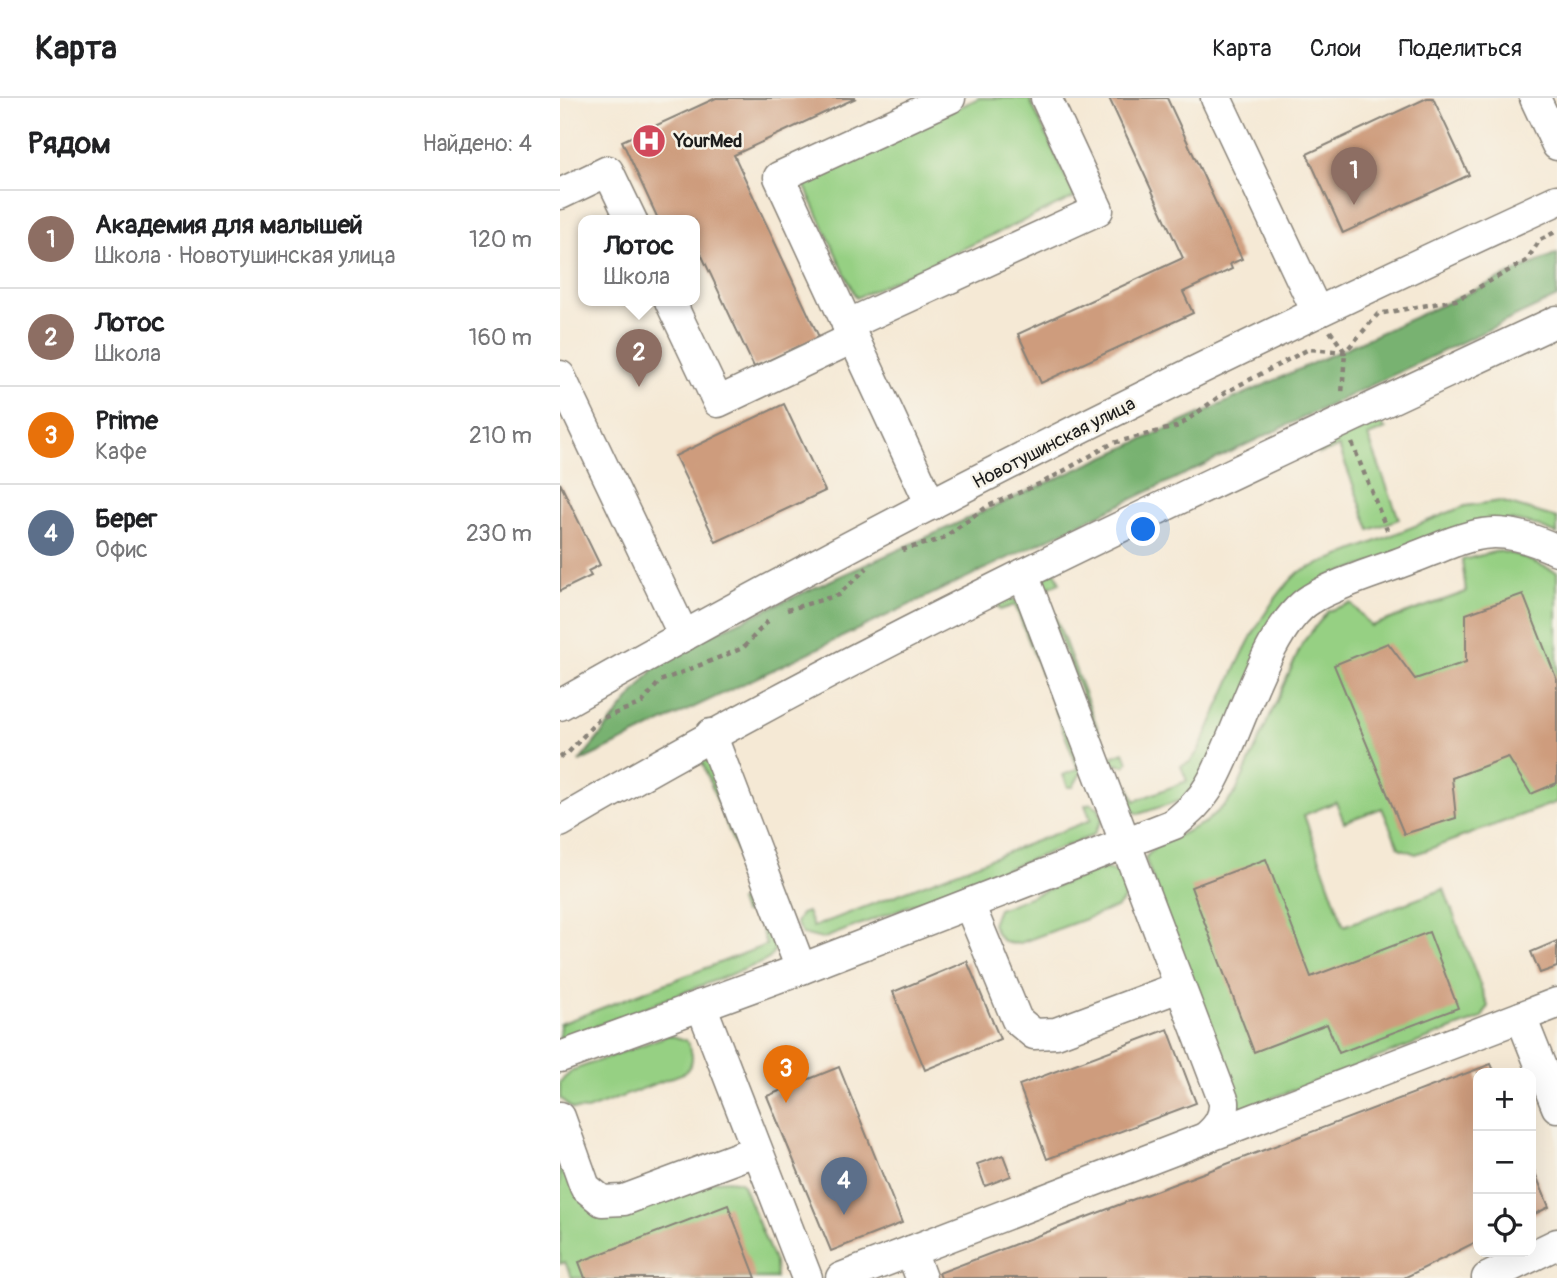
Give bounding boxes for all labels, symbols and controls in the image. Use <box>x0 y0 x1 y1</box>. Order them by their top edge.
text: Карта <box>35 28 117 69</box>
text: Карта <box>1212 34 1272 63</box>
text: Слои <box>1310 34 1361 63</box>
text: Поделиться <box>1399 34 1522 63</box>
hospital icon: YourMed <box>630 122 668 160</box>
text: Рядом <box>28 125 111 162</box>
text: Найдено: 4 <box>422 129 532 158</box>
place label: YourMed <box>673 129 742 153</box>
pin: 1 <box>1331 147 1377 205</box>
text: Академия для малышей <box>95 209 363 241</box>
popup <box>578 215 700 306</box>
text: 1 <box>47 225 56 254</box>
text: 120 m <box>469 225 532 254</box>
text: Лотос <box>604 230 674 262</box>
text: Школа · Новотушинская улица <box>95 241 395 270</box>
text: Школа <box>604 262 670 291</box>
text: Лотос <box>95 307 165 339</box>
text: 2 <box>45 323 57 352</box>
text: 160 m <box>468 323 532 352</box>
pin: 2 <box>616 329 662 387</box>
text: Школа <box>95 339 161 368</box>
street label: Новотушинская улица <box>969 392 1140 494</box>
text: Prime <box>95 405 158 437</box>
text: 3 <box>45 421 57 450</box>
text: 210 m <box>469 421 532 450</box>
text: Кафе <box>95 437 147 466</box>
text: Берег <box>95 503 157 535</box>
your location <box>1126 512 1160 546</box>
text: 4 <box>44 519 58 548</box>
text: 230 m <box>466 519 532 548</box>
text: Офис <box>95 535 148 564</box>
pin: 3 <box>763 1045 809 1103</box>
map controls <box>1473 1068 1536 1257</box>
button: + <box>1473 1068 1536 1131</box>
button: − <box>1473 1131 1536 1194</box>
pin: 4 <box>821 1157 867 1215</box>
button: locate <box>1473 1194 1536 1257</box>

